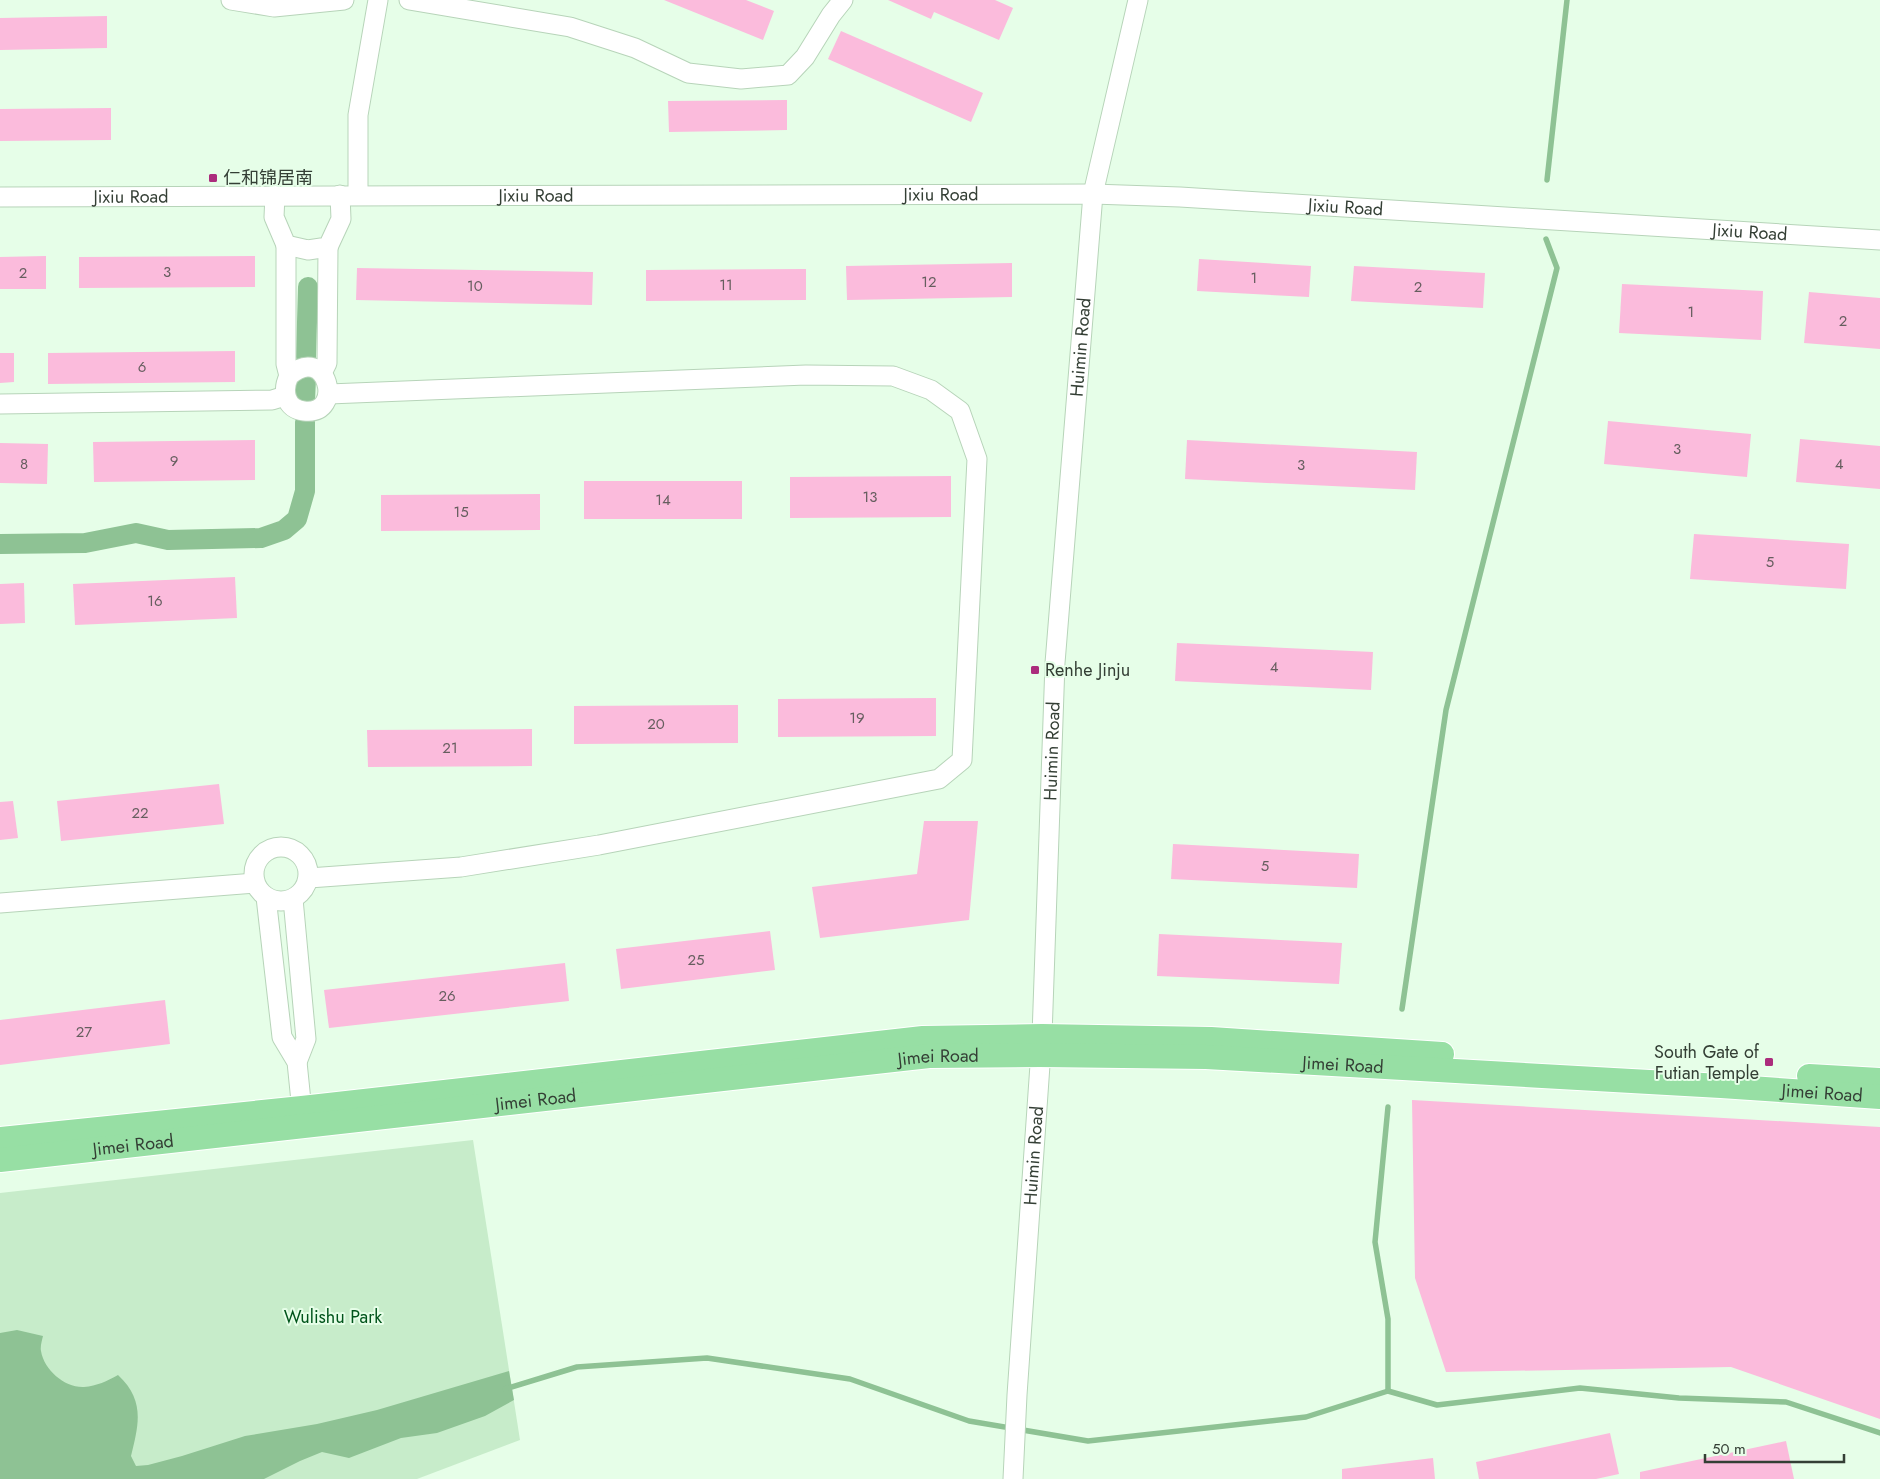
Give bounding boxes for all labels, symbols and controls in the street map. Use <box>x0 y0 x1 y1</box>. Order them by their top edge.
place label: 仁和锦居南 <box>223 165 313 191</box>
marker: 仁和锦居南 <box>207 172 219 184</box>
street label: Jixiu Road <box>901 181 979 208</box>
street label: Jixiu Road <box>496 182 574 209</box>
street label: Jixiu Road <box>91 184 169 210</box>
street label: Jixiu Road <box>1305 192 1384 222</box>
street label: Jixiu Road <box>1710 217 1788 247</box>
house number: 3 <box>163 261 171 283</box>
house number: 2 <box>19 262 27 284</box>
house number: 1 <box>1251 267 1257 289</box>
house number: 12 <box>921 271 937 293</box>
house number: 11 <box>719 274 733 296</box>
house number: 10 <box>467 275 483 297</box>
house number: 2 <box>1414 276 1422 298</box>
street label: Huimin Road <box>1064 297 1098 398</box>
house number: 1 <box>1688 301 1694 323</box>
house number: 2 <box>1839 310 1847 332</box>
house number: 6 <box>138 356 146 378</box>
house number: 3 <box>1673 438 1681 460</box>
house number: 9 <box>170 450 178 472</box>
house number: 8 <box>20 453 28 475</box>
house number: 4 <box>1835 453 1844 475</box>
house number: 3 <box>1297 454 1305 476</box>
house number: 13 <box>863 486 877 508</box>
house number: 14 <box>655 489 671 511</box>
house number: 15 <box>453 501 469 523</box>
house number: 5 <box>1766 551 1774 573</box>
house number: 16 <box>147 590 163 612</box>
house number: 4 <box>1270 656 1279 678</box>
place label: Renhe Jinju <box>1045 657 1130 683</box>
marker: Renhe Jinju <box>1029 664 1041 676</box>
street label: Huimin Road <box>1037 701 1067 801</box>
house number: 19 <box>849 707 865 729</box>
house number: 20 <box>647 713 665 735</box>
house number: 21 <box>442 737 458 759</box>
house number: 22 <box>131 802 149 824</box>
house number: 5 <box>1261 855 1269 877</box>
house number: 25 <box>688 949 705 971</box>
house number: 26 <box>438 985 456 1007</box>
house number: 27 <box>76 1021 92 1043</box>
place label: South Gate of Futian Temple <box>1654 1039 1760 1086</box>
street label: Jimei Road <box>894 1043 979 1073</box>
street label: Jimei Road <box>1300 1049 1384 1080</box>
marker: South Gate of Futian Temple <box>1763 1056 1775 1068</box>
street label: Jimei Road <box>1779 1077 1864 1109</box>
street label: Jimei Road <box>492 1083 577 1118</box>
street label: Huimin Road <box>1017 1105 1050 1206</box>
street label: Jimei Road <box>89 1128 175 1163</box>
park label: Wulishu Park <box>284 1304 382 1330</box>
scale bar <box>1705 1432 1844 1464</box>
text: 50 m <box>1712 1438 1746 1460</box>

